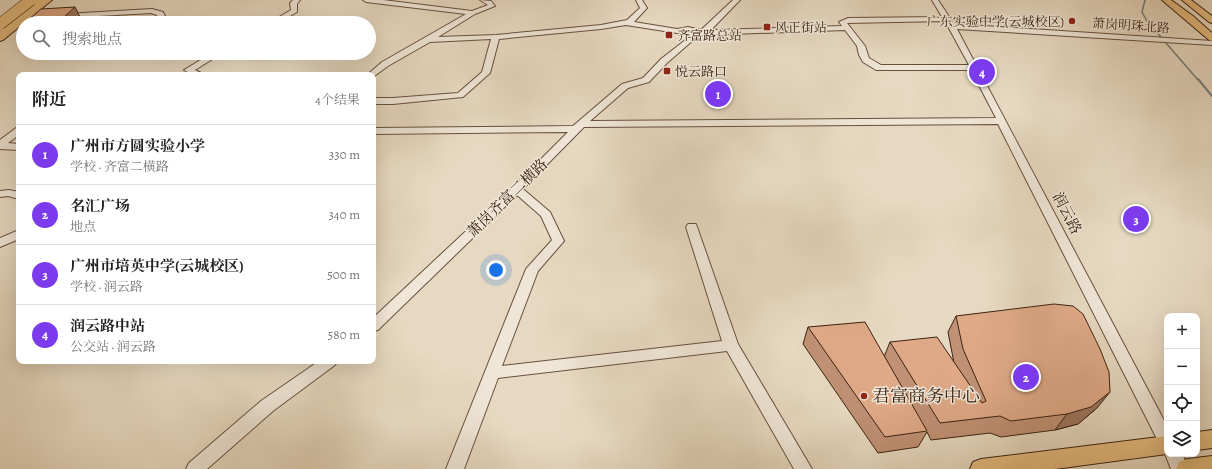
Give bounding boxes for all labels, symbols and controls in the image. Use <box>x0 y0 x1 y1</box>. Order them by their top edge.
place label: 广东实验中学(云城校区) <box>927 13 1064 30</box>
street label: 萧岗明珠北路 <box>1091 14 1170 37</box>
search box <box>16 16 376 60</box>
marker: 广东实验中学(云城校区) <box>1067 16 1077 26</box>
place label: 风正街站 <box>775 19 827 36</box>
marker: 风正街站 <box>762 22 772 32</box>
icon: search <box>30 27 52 49</box>
place label: 齐富路总站 <box>677 27 742 44</box>
text: 搜索地点 <box>62 29 122 49</box>
marker: 齐富路总站 <box>664 30 674 40</box>
pin: 4 <box>969 57 995 87</box>
place label: 悦云路口 <box>675 63 727 80</box>
marker: 悦云路口 <box>662 66 672 76</box>
pin: 1 <box>705 79 731 109</box>
text: 附近 <box>32 88 66 111</box>
text: 4个结果 <box>315 91 360 108</box>
text: 广州市方圆实验小学 <box>70 136 205 156</box>
text: 1 <box>43 146 47 163</box>
text: 330 m <box>329 146 360 163</box>
street label: 萧岗齐富二横路 <box>462 154 552 242</box>
text: 学校 · 齐富二横路 <box>70 158 169 175</box>
street label: 润云路 <box>1048 188 1086 238</box>
text: 名汇广场 <box>70 196 130 216</box>
pin: 3 <box>1123 204 1149 234</box>
text: 2 <box>42 206 48 223</box>
text: 340 m <box>328 206 360 223</box>
text: 地点 <box>70 218 96 235</box>
text: 广州市培英中学(云城校区) <box>70 256 244 276</box>
your location <box>486 260 506 280</box>
text: 3 <box>42 266 48 283</box>
text: 500 m <box>327 266 360 283</box>
text: 学校 · 润云路 <box>70 278 143 295</box>
map controls <box>1164 313 1200 457</box>
button: + <box>1164 313 1200 349</box>
text: 润云路中站 <box>70 316 145 336</box>
text: 4 <box>42 326 48 343</box>
text: 580 m <box>328 326 360 343</box>
text: 公交站 · 润云路 <box>70 338 156 355</box>
button: − <box>1164 349 1200 385</box>
pin: 2 <box>1013 362 1039 392</box>
place label: 君富商务中心 <box>872 384 980 408</box>
button: locate <box>1164 385 1200 421</box>
marker: 君富商务中心 <box>859 391 869 401</box>
button: layers <box>1164 421 1200 457</box>

